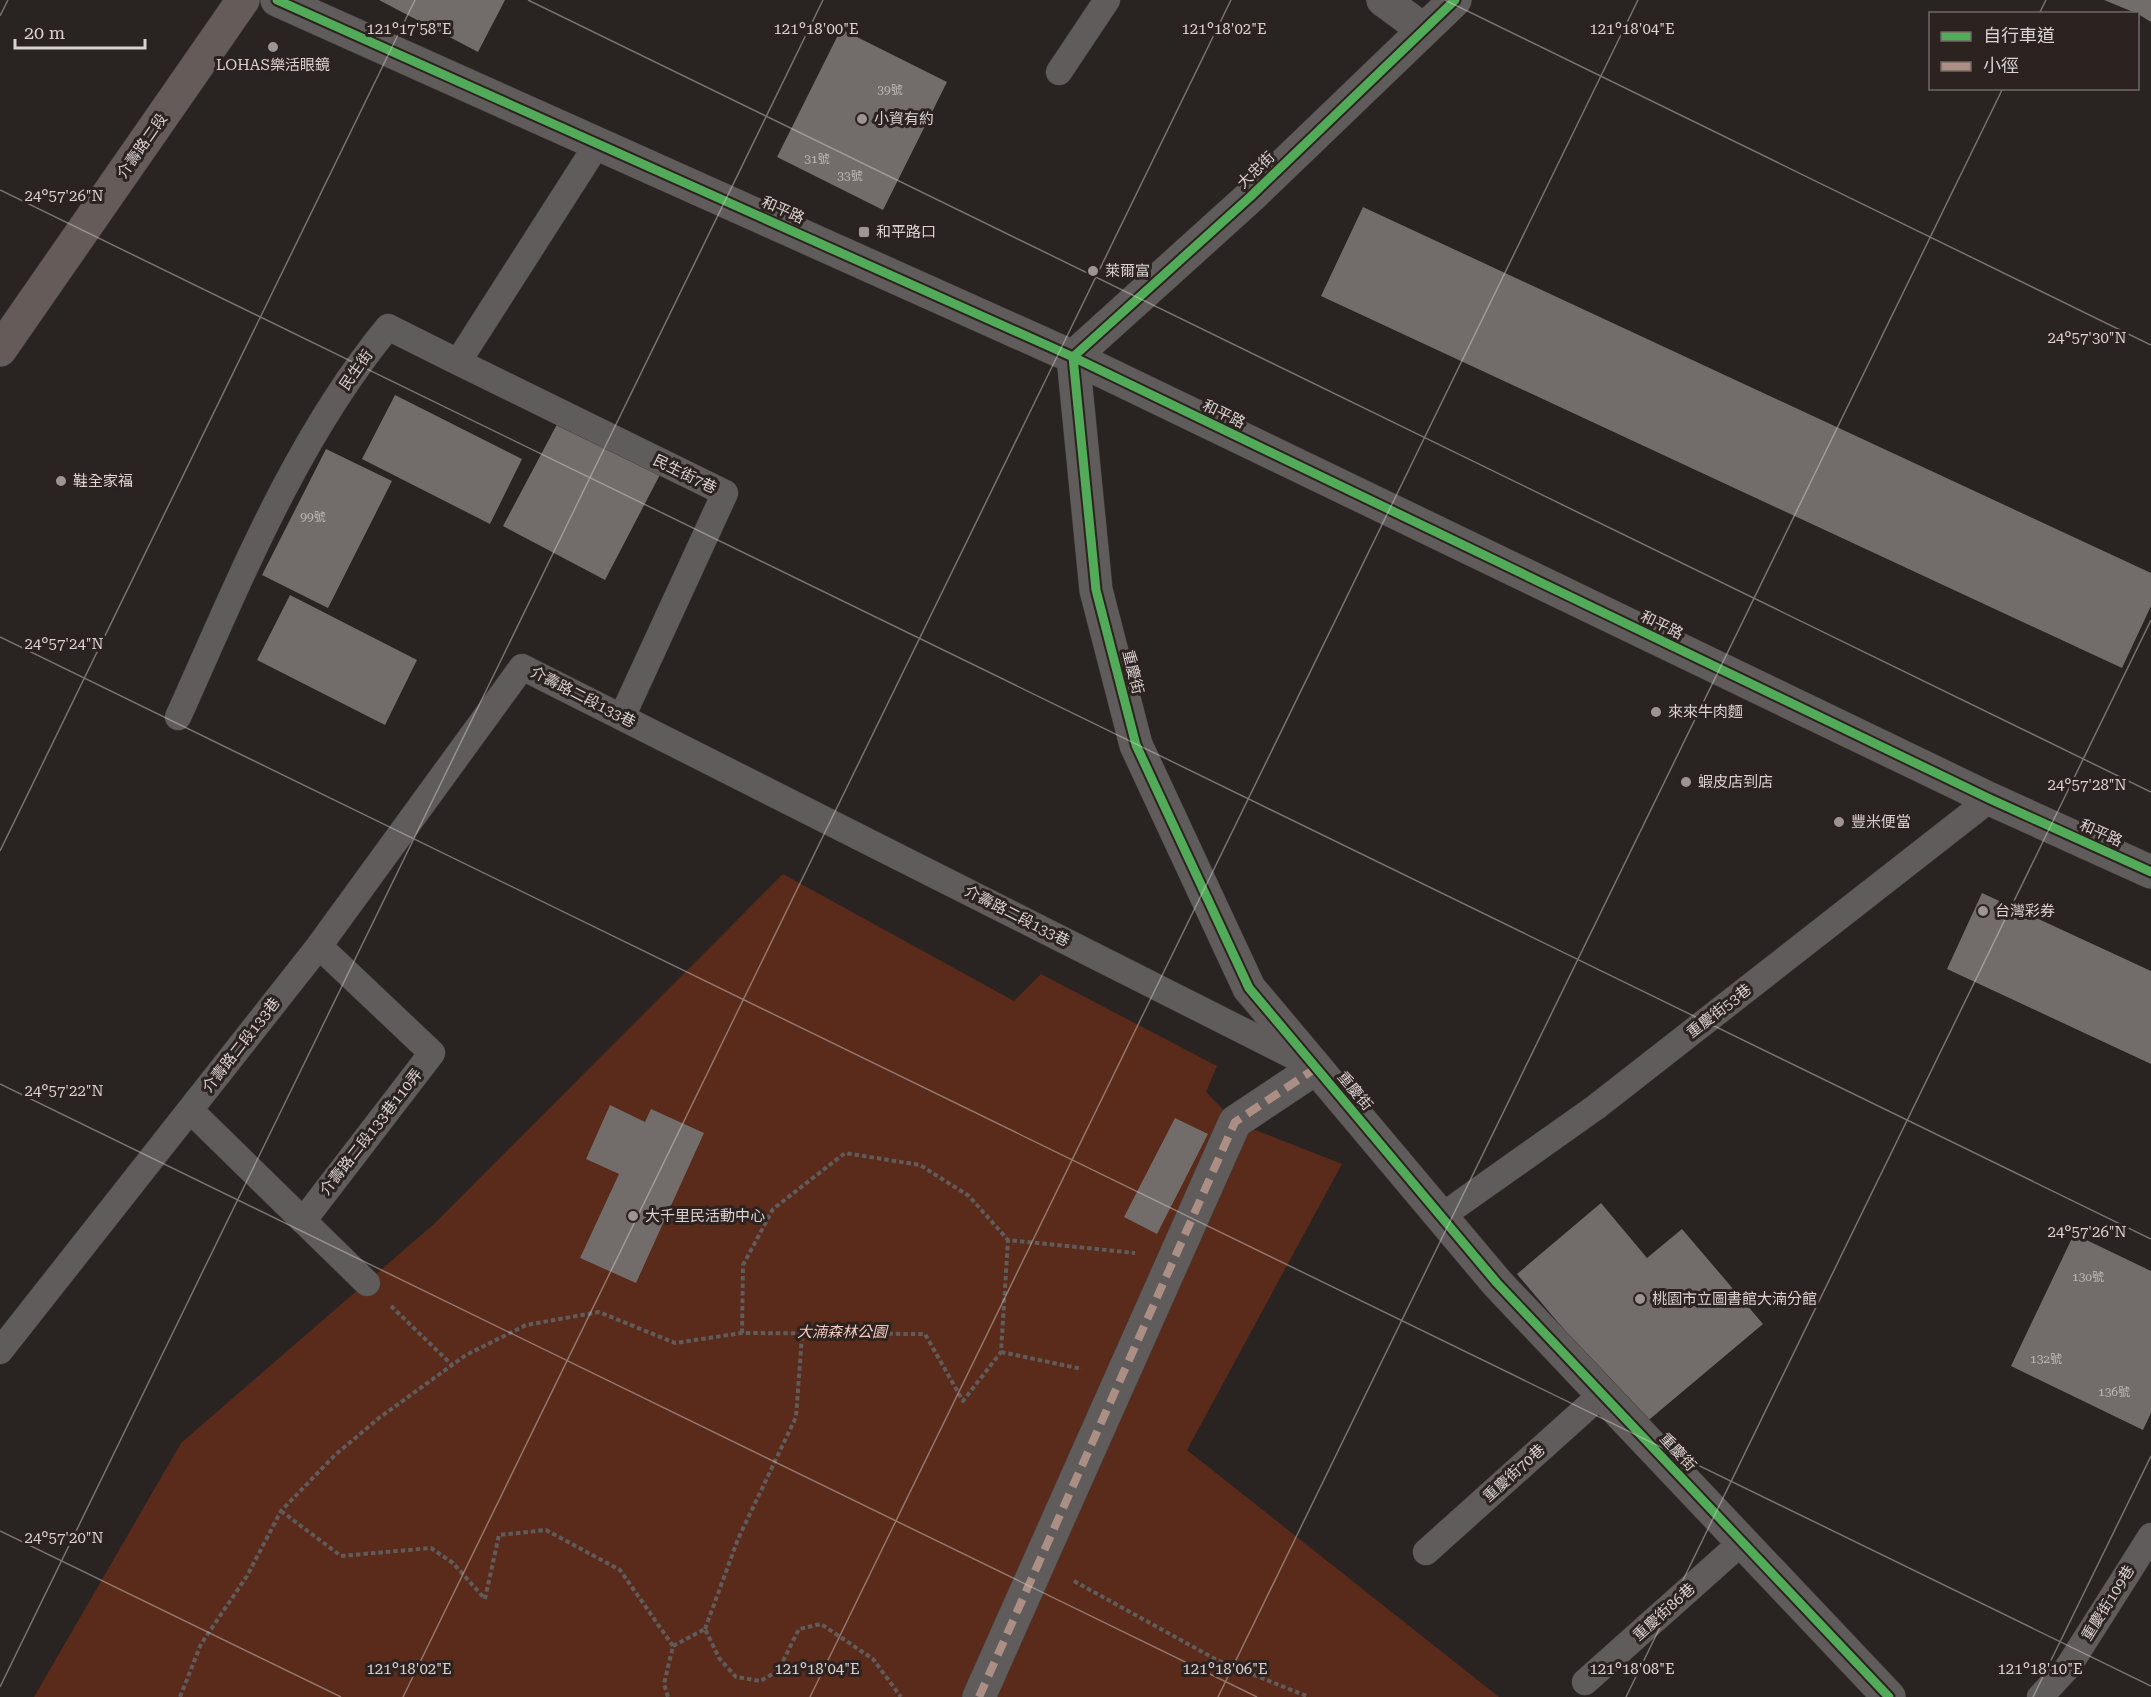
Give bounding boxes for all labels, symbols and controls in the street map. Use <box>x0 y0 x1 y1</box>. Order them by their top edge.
scale bar <box>15 12 146 50</box>
legend <box>1929 12 2139 90</box>
text: 121°17'58"E <box>366 20 452 38</box>
text: 121°18'00"E <box>773 20 859 38</box>
text: 121°18'02"E <box>1181 20 1267 38</box>
text: 121°18'04"E <box>1589 20 1675 38</box>
text: 20 m <box>24 22 65 43</box>
text: 自行車道 <box>1983 25 2055 46</box>
marker: LOHAS樂活眼鏡 <box>266 40 280 54</box>
text: 小徑 <box>1983 55 2019 76</box>
place label: LOHAS樂活眼鏡 <box>216 56 330 74</box>
house number: 39號 <box>877 83 903 97</box>
street label: 介壽路二段 <box>113 110 171 182</box>
place label: 小資有約 <box>874 110 934 128</box>
marker: 小資有約 <box>855 112 869 126</box>
street label: 大忠街 <box>1234 148 1278 192</box>
house number: 31號 <box>804 152 830 166</box>
house number: 33號 <box>837 169 863 183</box>
text: 24°57'26"N <box>24 187 104 205</box>
street label: 和平路 <box>759 193 807 227</box>
place label: 和平路口 <box>876 223 936 241</box>
marker: 和平路口 <box>857 225 871 239</box>
place label: 萊爾富 <box>1105 262 1150 280</box>
marker: 萊爾富 <box>1086 264 1100 278</box>
text: 24°57'30"N <box>2047 329 2127 347</box>
street label: 民生街 <box>336 346 376 394</box>
street label: 和平路 <box>1200 396 1248 432</box>
street label: 民生街7巷 <box>650 451 720 497</box>
place label: 鞋全家福 <box>73 472 133 490</box>
marker: 鞋全家福 <box>54 474 68 488</box>
house number: 99號 <box>300 510 326 524</box>
street label: 和平路 <box>1638 607 1686 643</box>
text: 24°57'24"N <box>24 635 104 653</box>
street label: 重慶街 <box>1119 648 1147 696</box>
street label: 介壽路二段133巷 <box>528 663 638 731</box>
place label: 來來牛肉麵 <box>1668 703 1743 721</box>
marker: 來來牛肉麵 <box>1649 705 1663 719</box>
place label: 蝦皮店到店 <box>1698 773 1773 791</box>
marker: 蝦皮店到店 <box>1679 775 1693 789</box>
text: 24°57'28"N <box>2047 776 2127 794</box>
place label: 豐米便當 <box>1851 813 1911 831</box>
marker: 豐米便當 <box>1832 815 1846 829</box>
street label: 和平路 <box>2077 816 2125 850</box>
street label: 介壽路二段133巷 <box>962 882 1072 950</box>
place label: 台灣彩券 <box>1995 902 2055 920</box>
marker: 台灣彩券 <box>1976 904 1990 918</box>
street label: 重慶街53巷 <box>1683 980 1755 1042</box>
street label: 介壽路二段133巷 <box>198 994 284 1096</box>
street label: 介壽路二段133巷110弄 <box>316 1065 426 1199</box>
street label: 重慶街 <box>1334 1068 1376 1114</box>
text: 24°57'22"N <box>24 1082 104 1100</box>
place label: 大千里民活動中心 <box>645 1207 765 1225</box>
marker: 大千里民活動中心 <box>626 1209 640 1223</box>
text: 24°57'26"N <box>2047 1223 2127 1241</box>
house number: 130號 <box>2072 1270 2104 1284</box>
place label: 桃園市立圖書館大湳分館 <box>1652 1290 1817 1308</box>
marker: 桃園市立圖書館大湳分館 <box>1633 1292 1647 1306</box>
park label: 大湳森林公園 <box>797 1323 889 1341</box>
house number: 132號 <box>2030 1352 2062 1366</box>
house number: 136號 <box>2098 1385 2130 1399</box>
street label: 重慶街 <box>1656 1429 1700 1475</box>
street label: 重慶街70巷 <box>1479 1441 1549 1505</box>
text: 24°57'20"N <box>24 1529 104 1547</box>
street label: 重慶街109巷 <box>2078 1562 2138 1644</box>
street label: 重慶街86巷 <box>1629 1580 1699 1644</box>
text: 121°18'02"E <box>366 1660 452 1678</box>
text: 121°18'04"E <box>774 1660 860 1678</box>
text: 121°18'06"E <box>1182 1660 1268 1678</box>
text: 121°18'08"E <box>1589 1660 1675 1678</box>
text: 121°18'10"E <box>1997 1660 2083 1678</box>

